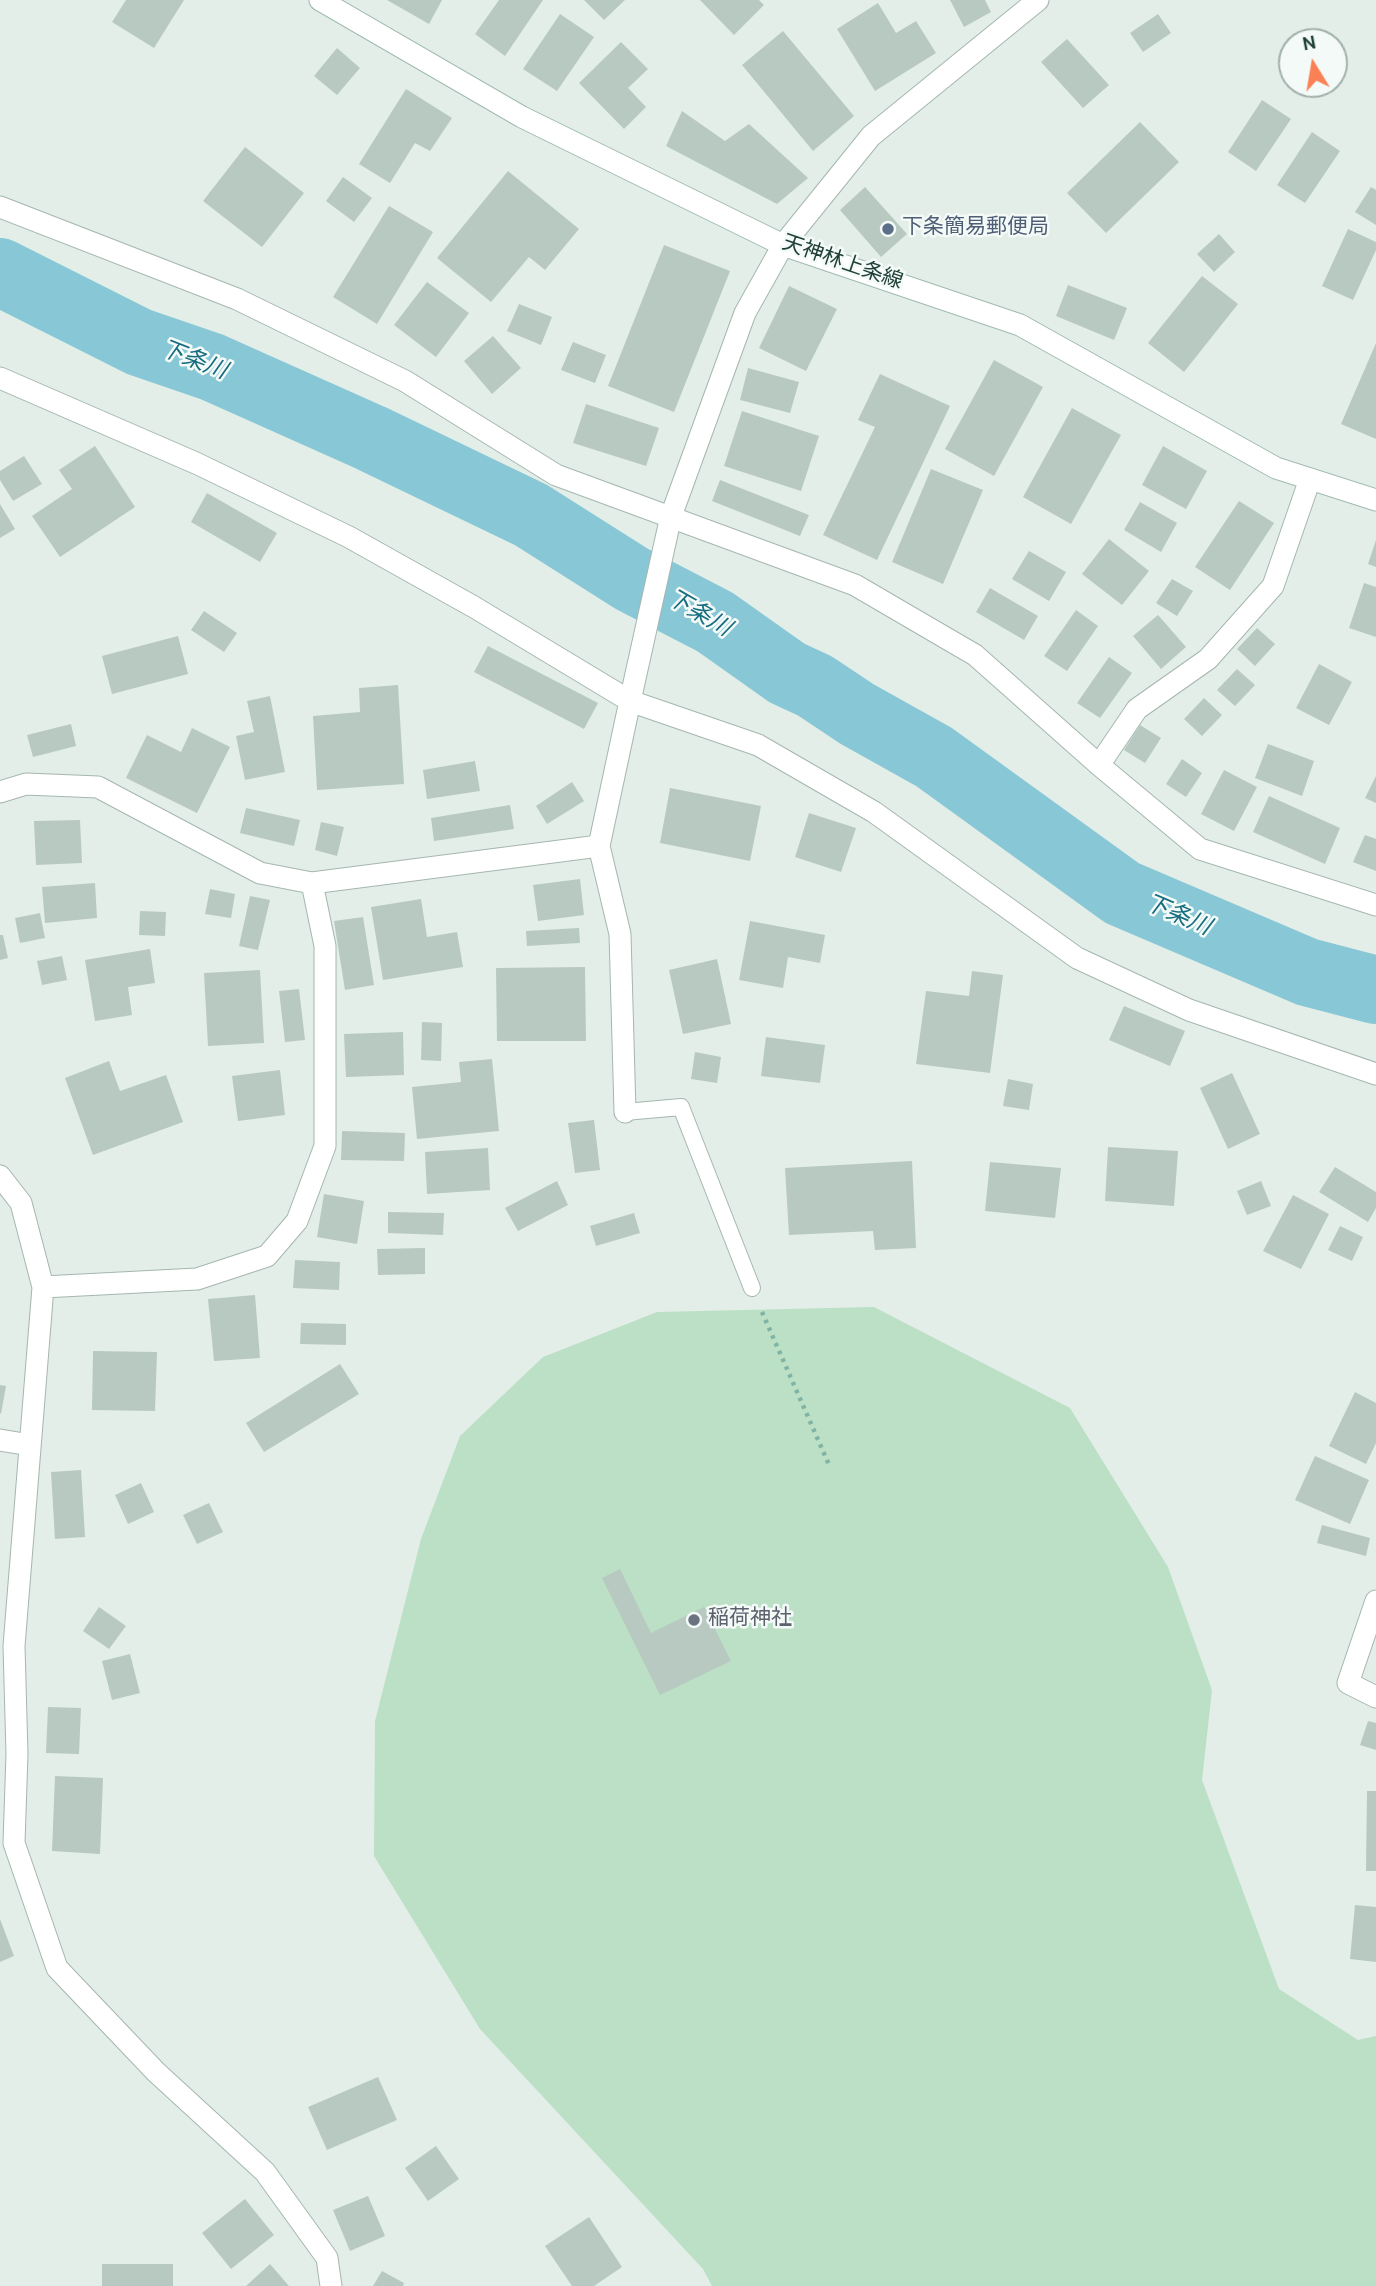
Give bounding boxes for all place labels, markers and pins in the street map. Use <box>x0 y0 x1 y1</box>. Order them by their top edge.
place label: 下条簡易郵便局 <box>902 216 1049 242</box>
marker: 下条簡易郵便局 <box>880 221 896 237</box>
place label: 稲荷神社 <box>708 1607 792 1633</box>
marker: 稲荷神社 <box>686 1612 702 1628</box>

